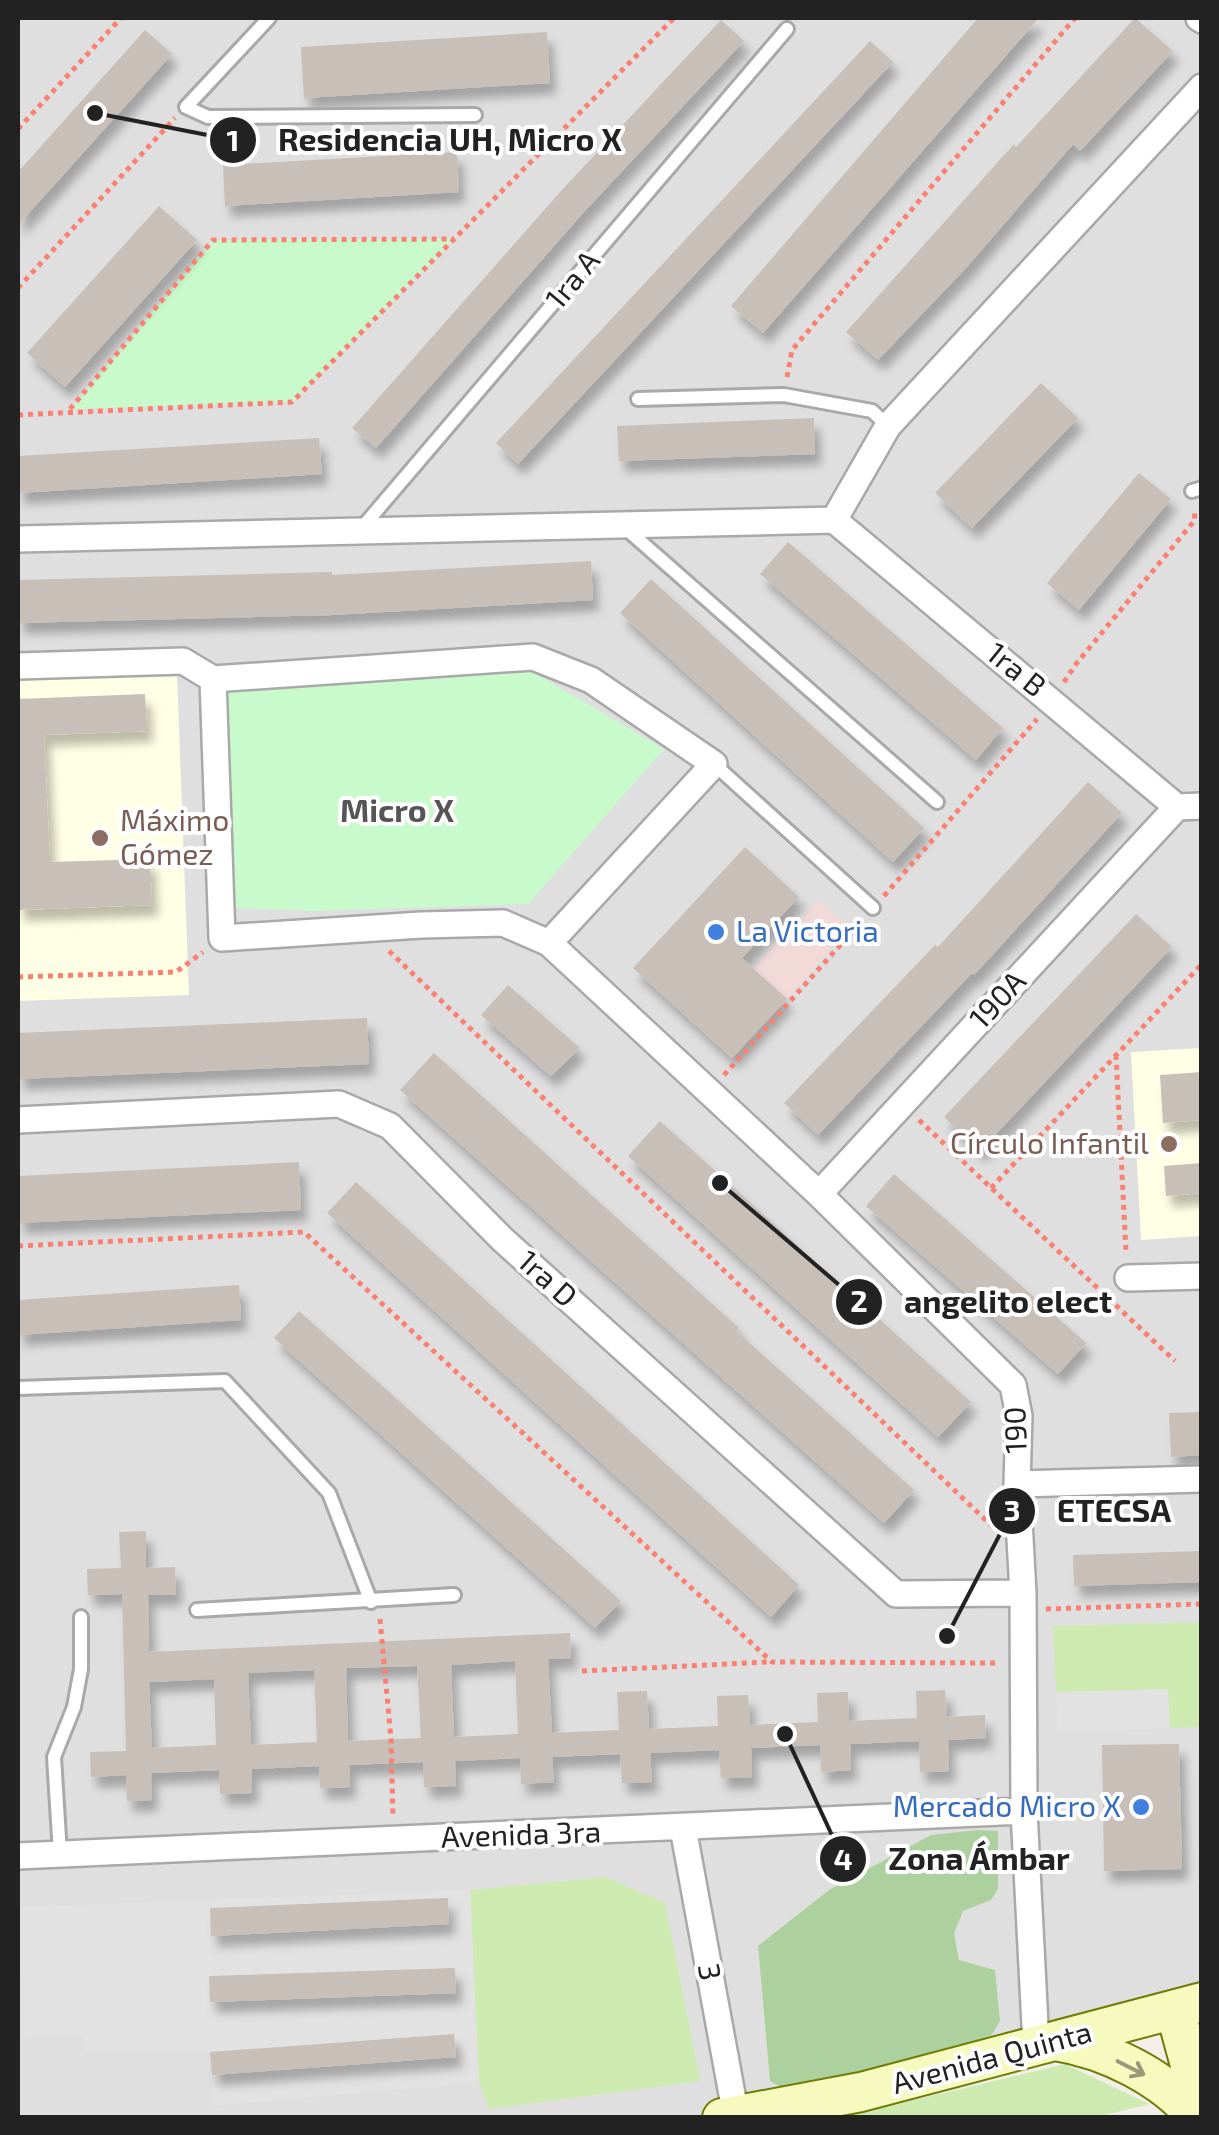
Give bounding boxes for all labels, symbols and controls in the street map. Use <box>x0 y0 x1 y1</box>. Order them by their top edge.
callout: Residencia UH, Micro X <box>208 109 642 171</box>
text: Residencia UH, Micro X <box>278 119 622 157</box>
text: 1 <box>227 121 239 157</box>
street label: 1ra A <box>537 242 606 315</box>
street label: 1ra B <box>980 634 1054 703</box>
district label: Micro X <box>340 790 454 828</box>
place label: Máximo Gómez <box>120 801 229 871</box>
marker: Máximo Gómez <box>89 827 111 849</box>
place label: La Victoria <box>736 912 879 948</box>
marker: La Victoria <box>705 921 727 943</box>
street label: 190A <box>961 962 1032 1035</box>
place label: Círculo Infantil <box>950 1124 1149 1160</box>
marker: Círculo Infantil <box>1158 1133 1180 1155</box>
street label: 1ra D <box>511 1242 585 1313</box>
callout: angelito elect <box>834 1271 1132 1333</box>
text: angelito elect <box>904 1281 1112 1319</box>
text: 2 <box>850 1282 868 1318</box>
street label: 190 <box>995 1406 1033 1454</box>
callout: ETECSA <box>987 1480 1191 1542</box>
text: ETECSA <box>1057 1490 1171 1528</box>
text: 3 <box>1003 1491 1021 1527</box>
place label: Mercado Micro X <box>893 1787 1121 1823</box>
marker: Mercado Micro X <box>1130 1796 1152 1818</box>
street label: Avenida 3ra <box>440 1812 602 1854</box>
callout: Zona Ámbar <box>818 1828 1090 1890</box>
text: Zona Ámbar <box>888 1838 1070 1876</box>
text: 4 <box>833 1840 853 1876</box>
street label: 3 <box>692 1960 730 1983</box>
street label: Avenida Quinta <box>888 2012 1095 2100</box>
one-way arrow <box>1115 2059 1145 2078</box>

